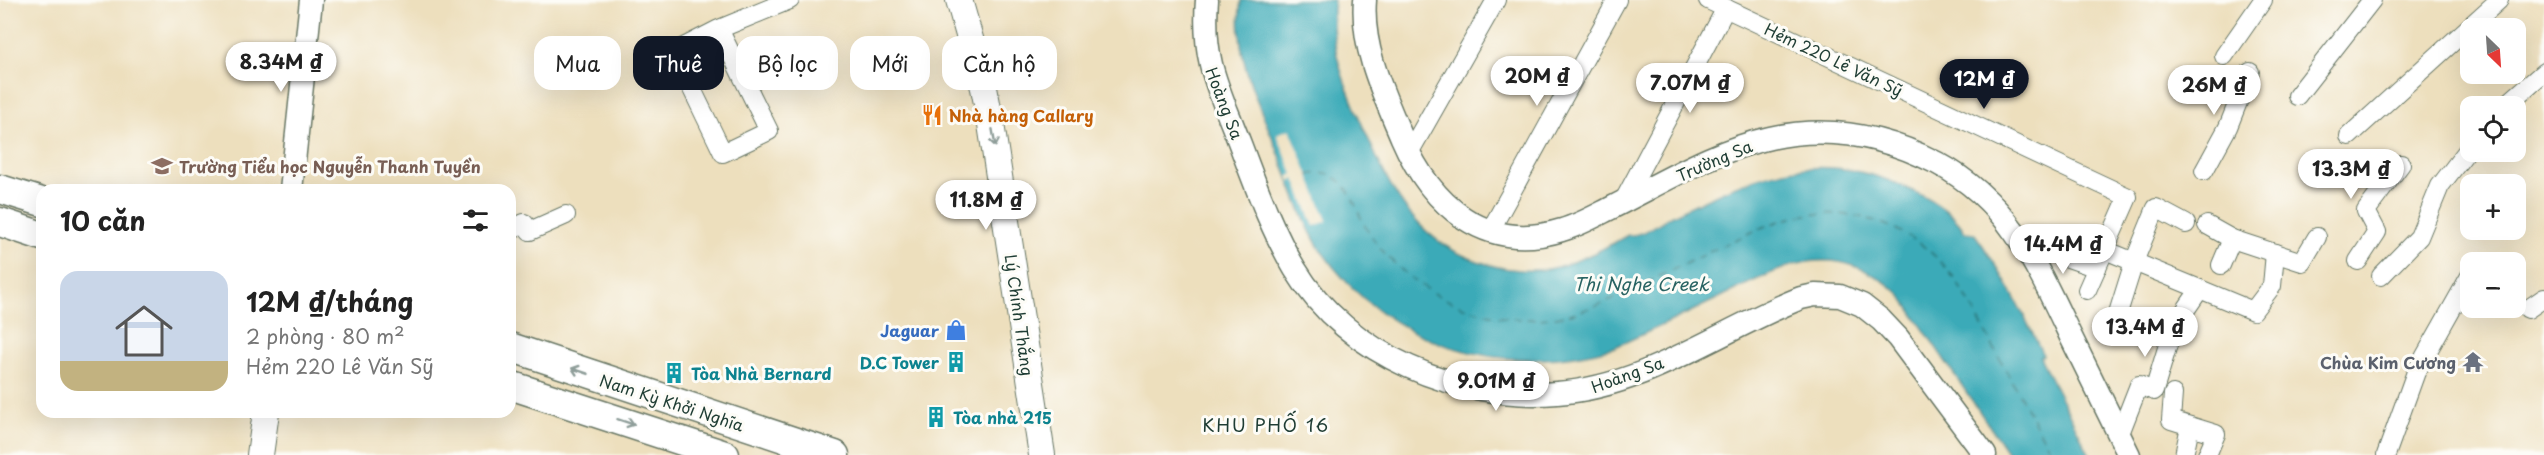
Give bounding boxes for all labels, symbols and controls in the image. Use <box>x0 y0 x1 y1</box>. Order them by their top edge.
street label: Hẻm 220 Lê Văn Sỹ <box>1761 16 1907 102</box>
north arrow <box>2460 18 2526 84</box>
map controls <box>2460 18 2526 318</box>
chip: Mua <box>534 36 621 90</box>
chip: Thuê <box>633 36 724 90</box>
chip: Bộ lọc <box>736 36 838 90</box>
chip: Mới <box>850 36 930 90</box>
chip: Căn hộ <box>942 36 1057 90</box>
pin: 8.34M ₫ <box>226 42 336 93</box>
text: 8.34M ₫ <box>240 46 322 76</box>
pin: 20M ₫ <box>1495 56 1579 107</box>
pin: 12M ₫ <box>1942 59 2026 110</box>
text: 20M ₫ <box>1505 60 1569 90</box>
street label: Hoàng Sa <box>1200 63 1250 143</box>
pin: 7.07M ₫ <box>1635 63 1745 114</box>
text: 12M ₫ <box>1954 63 2014 93</box>
pin: 26M ₫ <box>2172 65 2256 116</box>
text: 7.07M ₫ <box>1650 67 1730 97</box>
text: 26M ₫ <box>2182 69 2246 99</box>
button: locate <box>2460 96 2526 162</box>
restaurant icon: Nhà hàng Callary <box>920 103 944 127</box>
place label: Nhà hàng Callary <box>949 103 1094 127</box>
one-way arrow <box>988 128 999 148</box>
street label: Trường Sa <box>1672 133 1756 187</box>
pin: 13.3M ₫ <box>2296 149 2406 200</box>
text: 13.3M ₫ <box>2312 153 2390 183</box>
school or university icon: Trường Tiểu học Nguyễn Thanh Tuyền <box>150 154 174 178</box>
place label: Trường Tiểu học Nguyễn Thanh Tuyền <box>179 154 481 178</box>
button: + <box>2460 174 2526 240</box>
pin: 11.8M ₫ <box>931 180 1041 231</box>
text: 11.8M ₫ <box>949 184 1023 214</box>
text: 10 căn <box>60 201 146 240</box>
icon: filters <box>459 204 492 237</box>
pin: 14.4M ₫ <box>2008 224 2118 275</box>
text: 14.4M ₫ <box>2024 228 2102 258</box>
button: − <box>2460 252 2526 318</box>
street label: Lý Chính Thắng <box>1000 253 1040 377</box>
water label: Thi Nghe Creek <box>1573 270 1710 297</box>
text: 12M ₫/tháng <box>246 282 413 321</box>
icon: home <box>108 295 180 367</box>
pin: 13.4M ₫ <box>2090 307 2200 358</box>
text: 13.4M ₫ <box>2106 311 2184 341</box>
place label: Jaguar <box>880 318 940 342</box>
shop icon: Jaguar <box>944 318 968 342</box>
text: 2 phòng · 80 m² <box>246 321 405 351</box>
place label: D.C Tower <box>860 350 940 374</box>
building icon: D.C Tower <box>944 350 968 374</box>
street label: Hoàng Sa <box>1587 350 1667 398</box>
place label: Chùa Kim Cương <box>2320 350 2456 374</box>
temple icon: Chùa Kim Cương <box>2461 350 2485 374</box>
text: Hẻm 220 Lê Văn Sỹ <box>246 351 434 381</box>
building icon: Tòa Nhà Bernard <box>662 361 686 385</box>
place label: Tòa Nhà Bernard <box>691 361 831 385</box>
pin: 9.01M ₫ <box>1441 361 1551 412</box>
one-way arrow <box>571 364 590 375</box>
text: 9.01M ₫ <box>1457 365 1535 395</box>
street label: Nam Kỳ Khởi Nghĩa <box>597 367 747 437</box>
building icon: Tòa nhà 215 <box>924 405 948 429</box>
place label: Tòa nhà 215 <box>953 405 1052 429</box>
district label: KHU PHỐ 16 <box>1202 410 1330 438</box>
one-way arrow <box>616 417 635 428</box>

